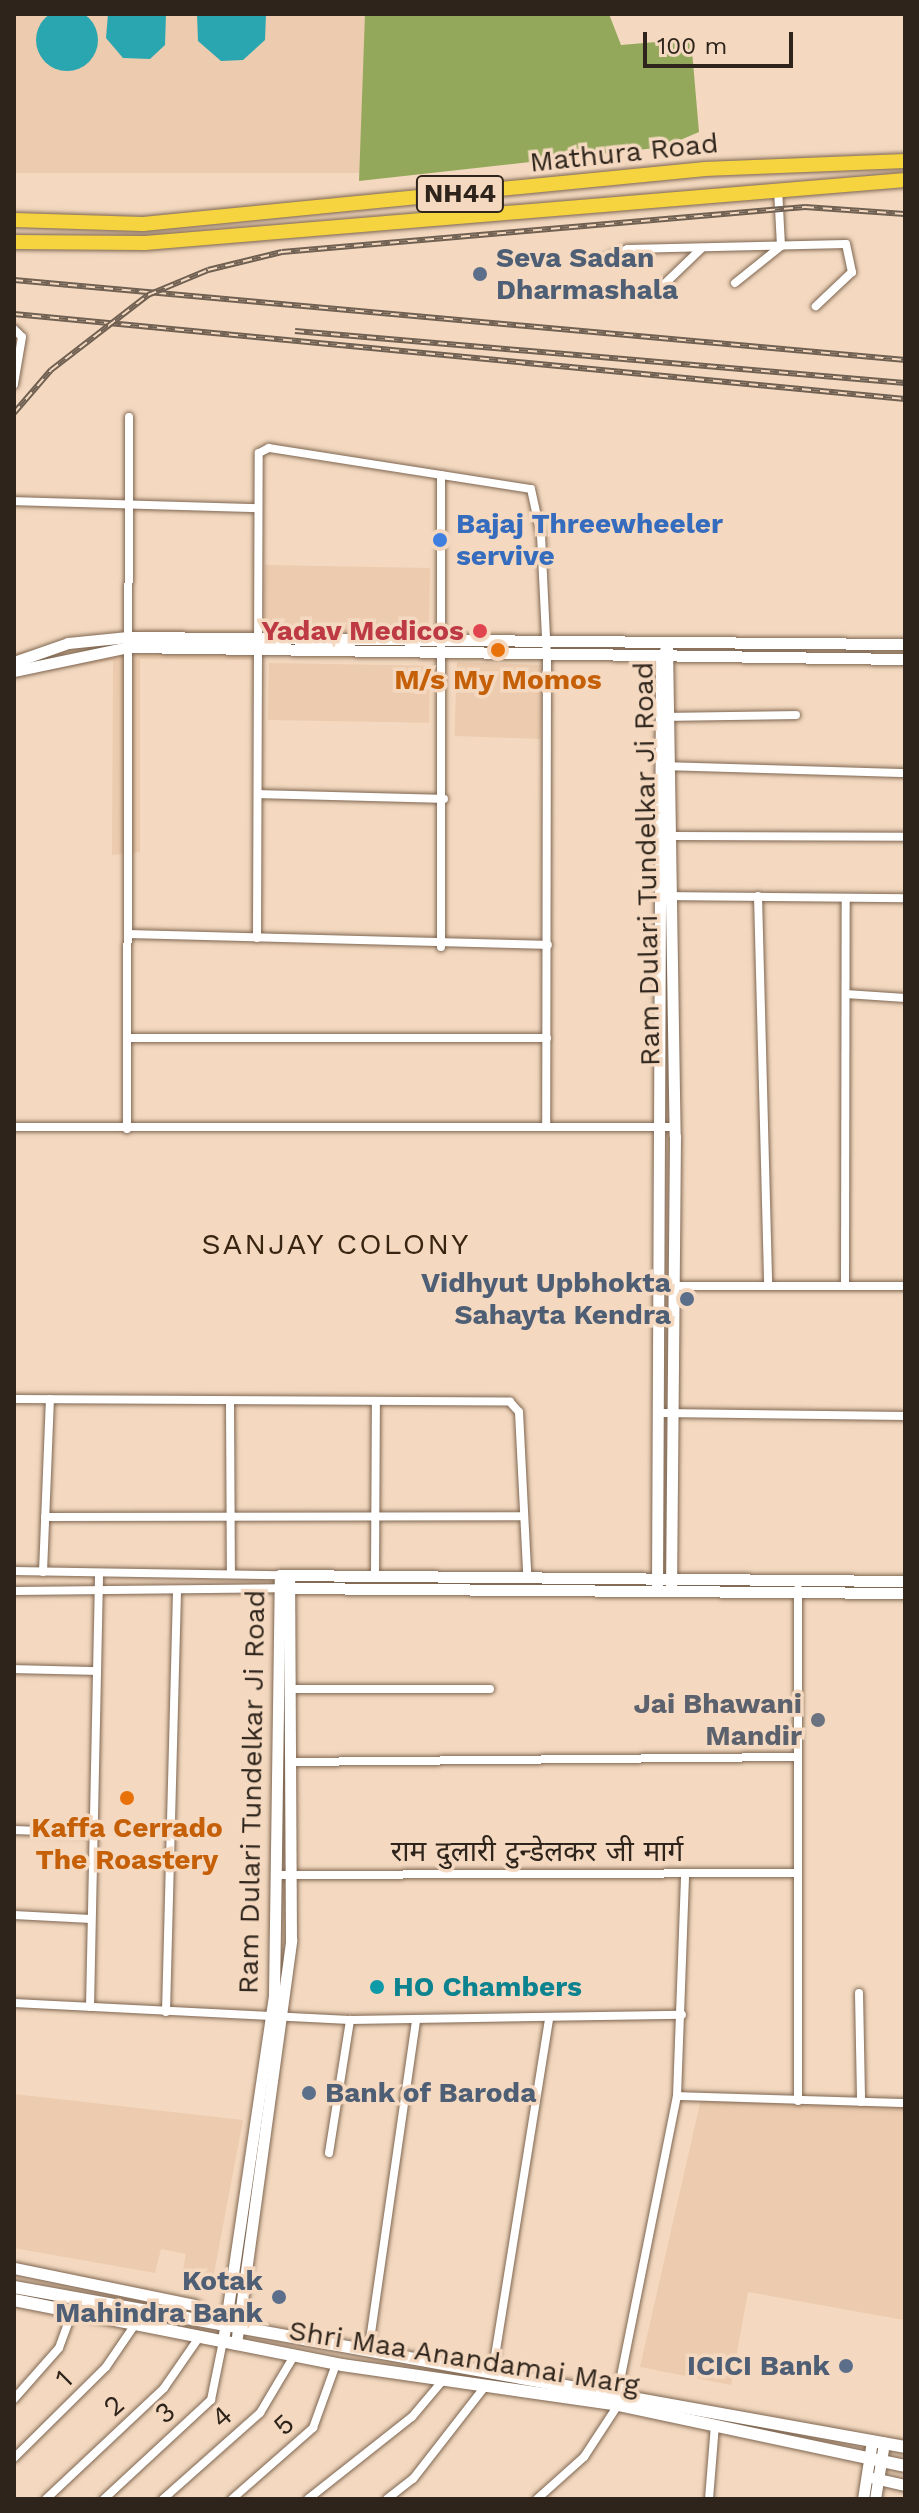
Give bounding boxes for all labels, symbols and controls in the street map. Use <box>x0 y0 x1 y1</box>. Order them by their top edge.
scale bar <box>647 16 797 66</box>
text: 100 m <box>657 32 727 60</box>
street label: Mathura Road <box>528 126 720 180</box>
road number: NH44 <box>414 172 506 216</box>
place label: Seva Sadan Dharmashala <box>496 241 678 307</box>
marker: Seva Sadan Dharmashala <box>471 265 489 283</box>
place label: Bajaj Threewheeler servive <box>456 507 724 573</box>
marker: Bajaj Threewheeler servive <box>431 531 449 549</box>
place label: Yadav Medicos <box>261 614 464 648</box>
marker: Yadav Medicos <box>471 622 489 640</box>
marker: M/s My Momos <box>489 641 507 659</box>
street label: Ram Dulari Tundelkar Ji Road <box>627 661 667 1067</box>
place label: M/s My Momos <box>394 663 602 697</box>
district label: SANJAY COLONY <box>201 1226 471 1262</box>
place label: Vidhyut Upbhokta Sahayta Kendra <box>421 1266 671 1332</box>
marker: Vidhyut Upbhokta Sahayta Kendra <box>678 1290 696 1308</box>
street label: Ram Dulari Tundelkar Ji Road <box>232 1589 272 1995</box>
place label: Jai Bhawani Mandir <box>634 1687 802 1753</box>
marker: Jai Bhawani Mandir <box>809 1711 827 1729</box>
marker: Kaffa Cerrado The Roastery <box>118 1789 136 1807</box>
place label: Kaffa Cerrado The Roastery <box>31 1811 223 1877</box>
street label: राम दुलारी टुन्डेलकर जी मार्ग <box>391 1835 683 1869</box>
place label: HO Chambers <box>393 1970 582 2004</box>
marker: HO Chambers <box>368 1978 386 1996</box>
place label: Bank of Baroda <box>325 2076 537 2110</box>
marker: Bank of Baroda <box>300 2084 318 2102</box>
place label: Kotak Mahindra Bank <box>55 2264 263 2330</box>
marker: Kotak Mahindra Bank <box>270 2288 288 2306</box>
street label: Shri Maa Anandamai Marg <box>286 2314 642 2402</box>
place label: ICICI Bank <box>687 2349 830 2383</box>
marker: ICICI Bank <box>837 2357 855 2375</box>
street label: 1 <box>48 2363 80 2395</box>
street label: 2 <box>97 2388 131 2424</box>
street label: 3 <box>148 2395 182 2431</box>
street label: 4 <box>205 2399 239 2435</box>
street label: 5 <box>267 2407 301 2443</box>

